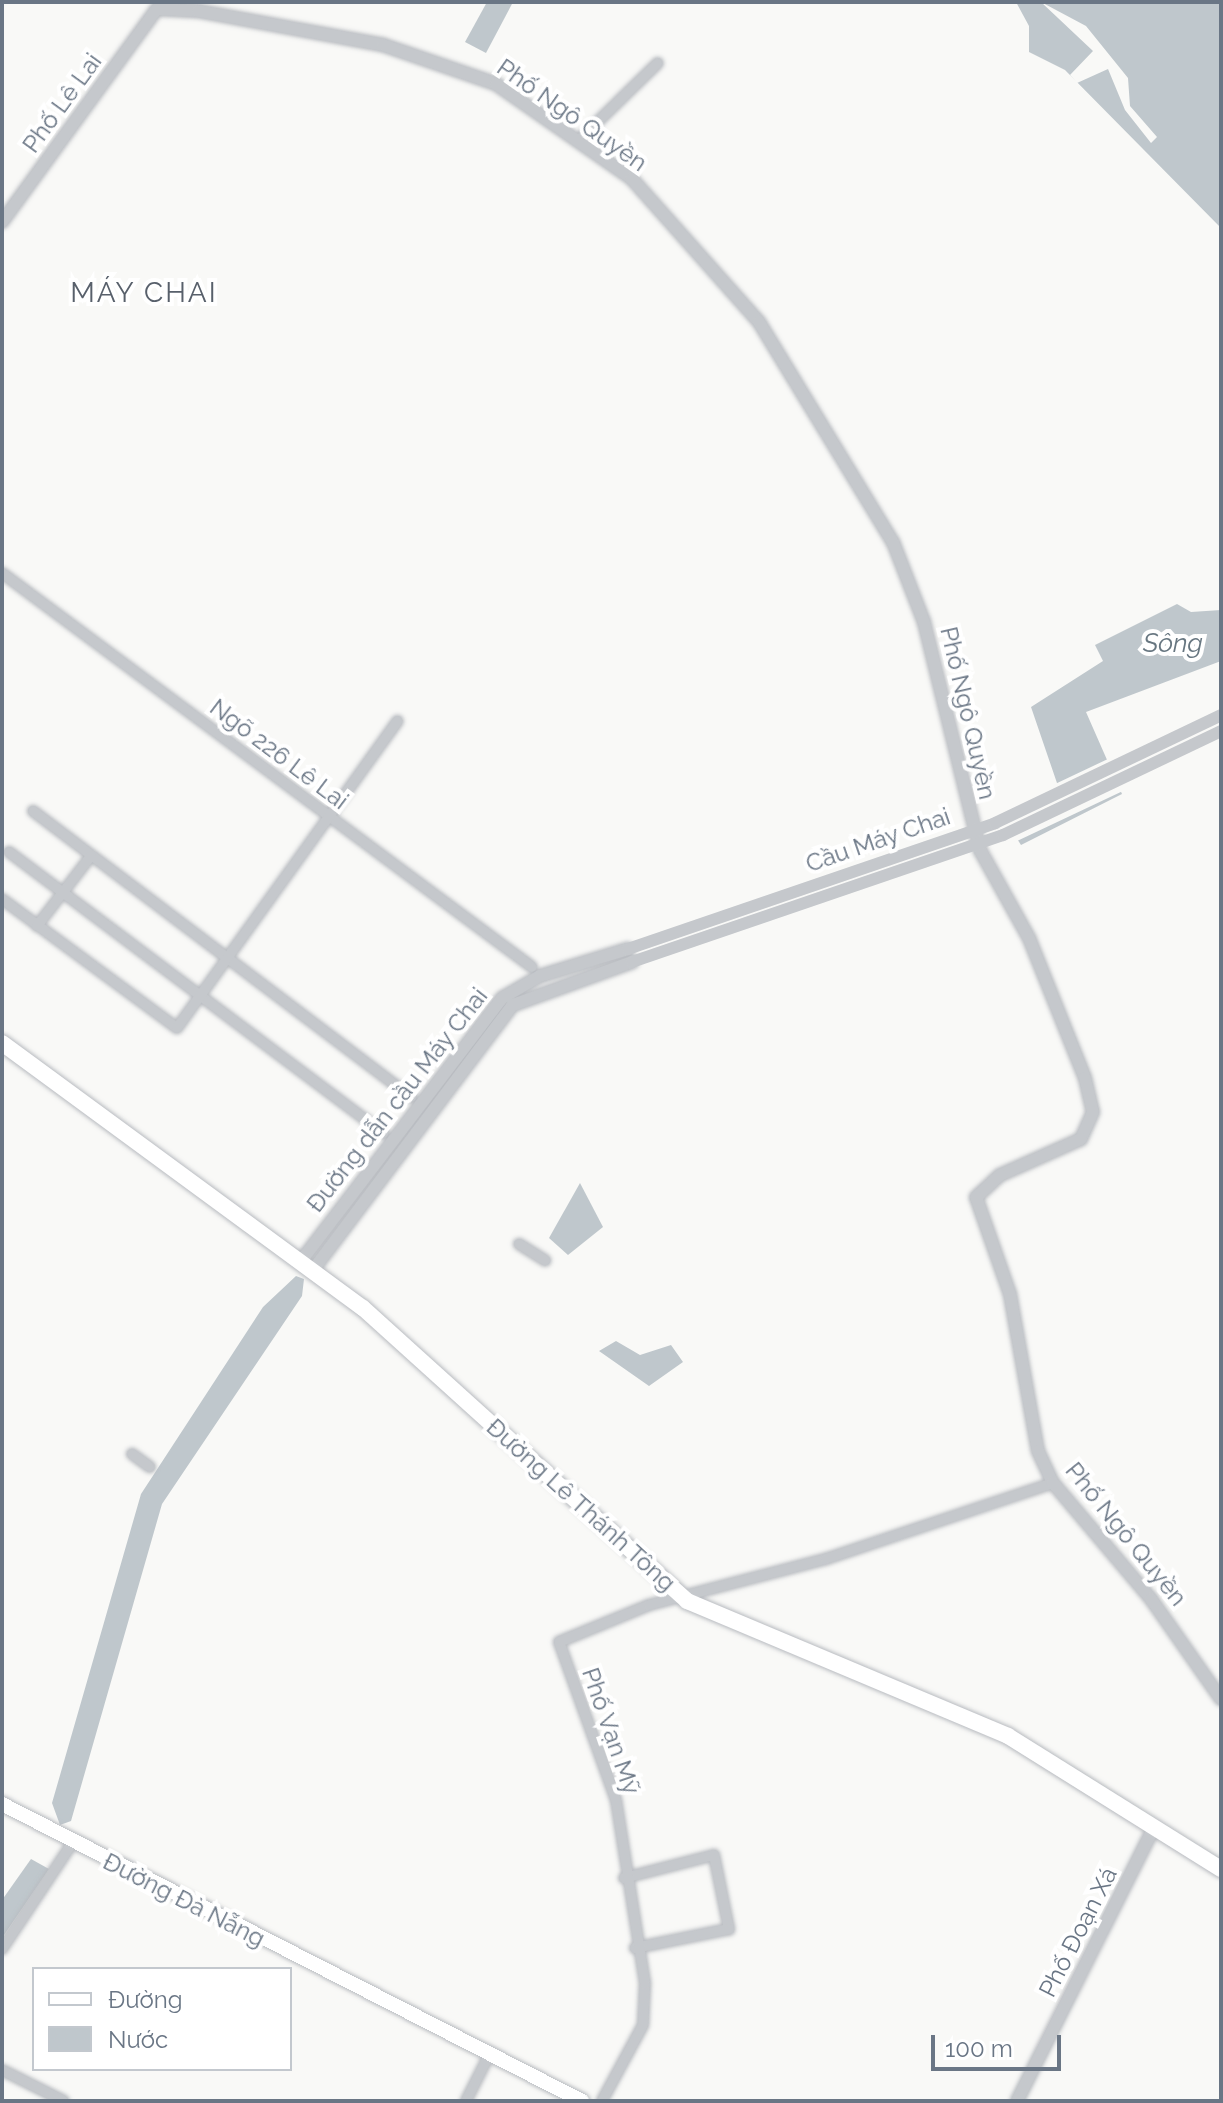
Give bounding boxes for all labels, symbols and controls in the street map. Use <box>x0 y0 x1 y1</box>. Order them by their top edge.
street label: Phố Lê Lai <box>16 48 108 158</box>
street label: Phố Ngô Quyền <box>492 53 652 177</box>
district label: MÁY CHAI <box>70 276 218 310</box>
street label: Phố Ngô Quyền <box>934 624 1002 802</box>
water label: Sông <box>1143 628 1203 660</box>
street label: Ngõ 226 Lê Lai <box>204 693 354 815</box>
street label: Cầu Máy Chai <box>802 802 954 878</box>
street label: Đường dẫn cầu Máy Chai <box>300 982 494 1218</box>
street label: Đường Lê Thánh Tông <box>480 1412 682 1598</box>
street label: Phố Ngô Quyền <box>1059 1456 1193 1612</box>
street label: Phố Vạn Mỹ <box>576 1663 646 1799</box>
street label: Đường Đà Nẵng <box>98 1847 270 1953</box>
street label: Phố Đoạn Xá <box>1033 1862 1123 2002</box>
legend <box>32 1967 292 2071</box>
text: Đường <box>108 1985 183 2014</box>
scale bar <box>935 2019 1065 2069</box>
text: Nước <box>108 2025 168 2054</box>
text: 100 m <box>945 2034 1013 2063</box>

